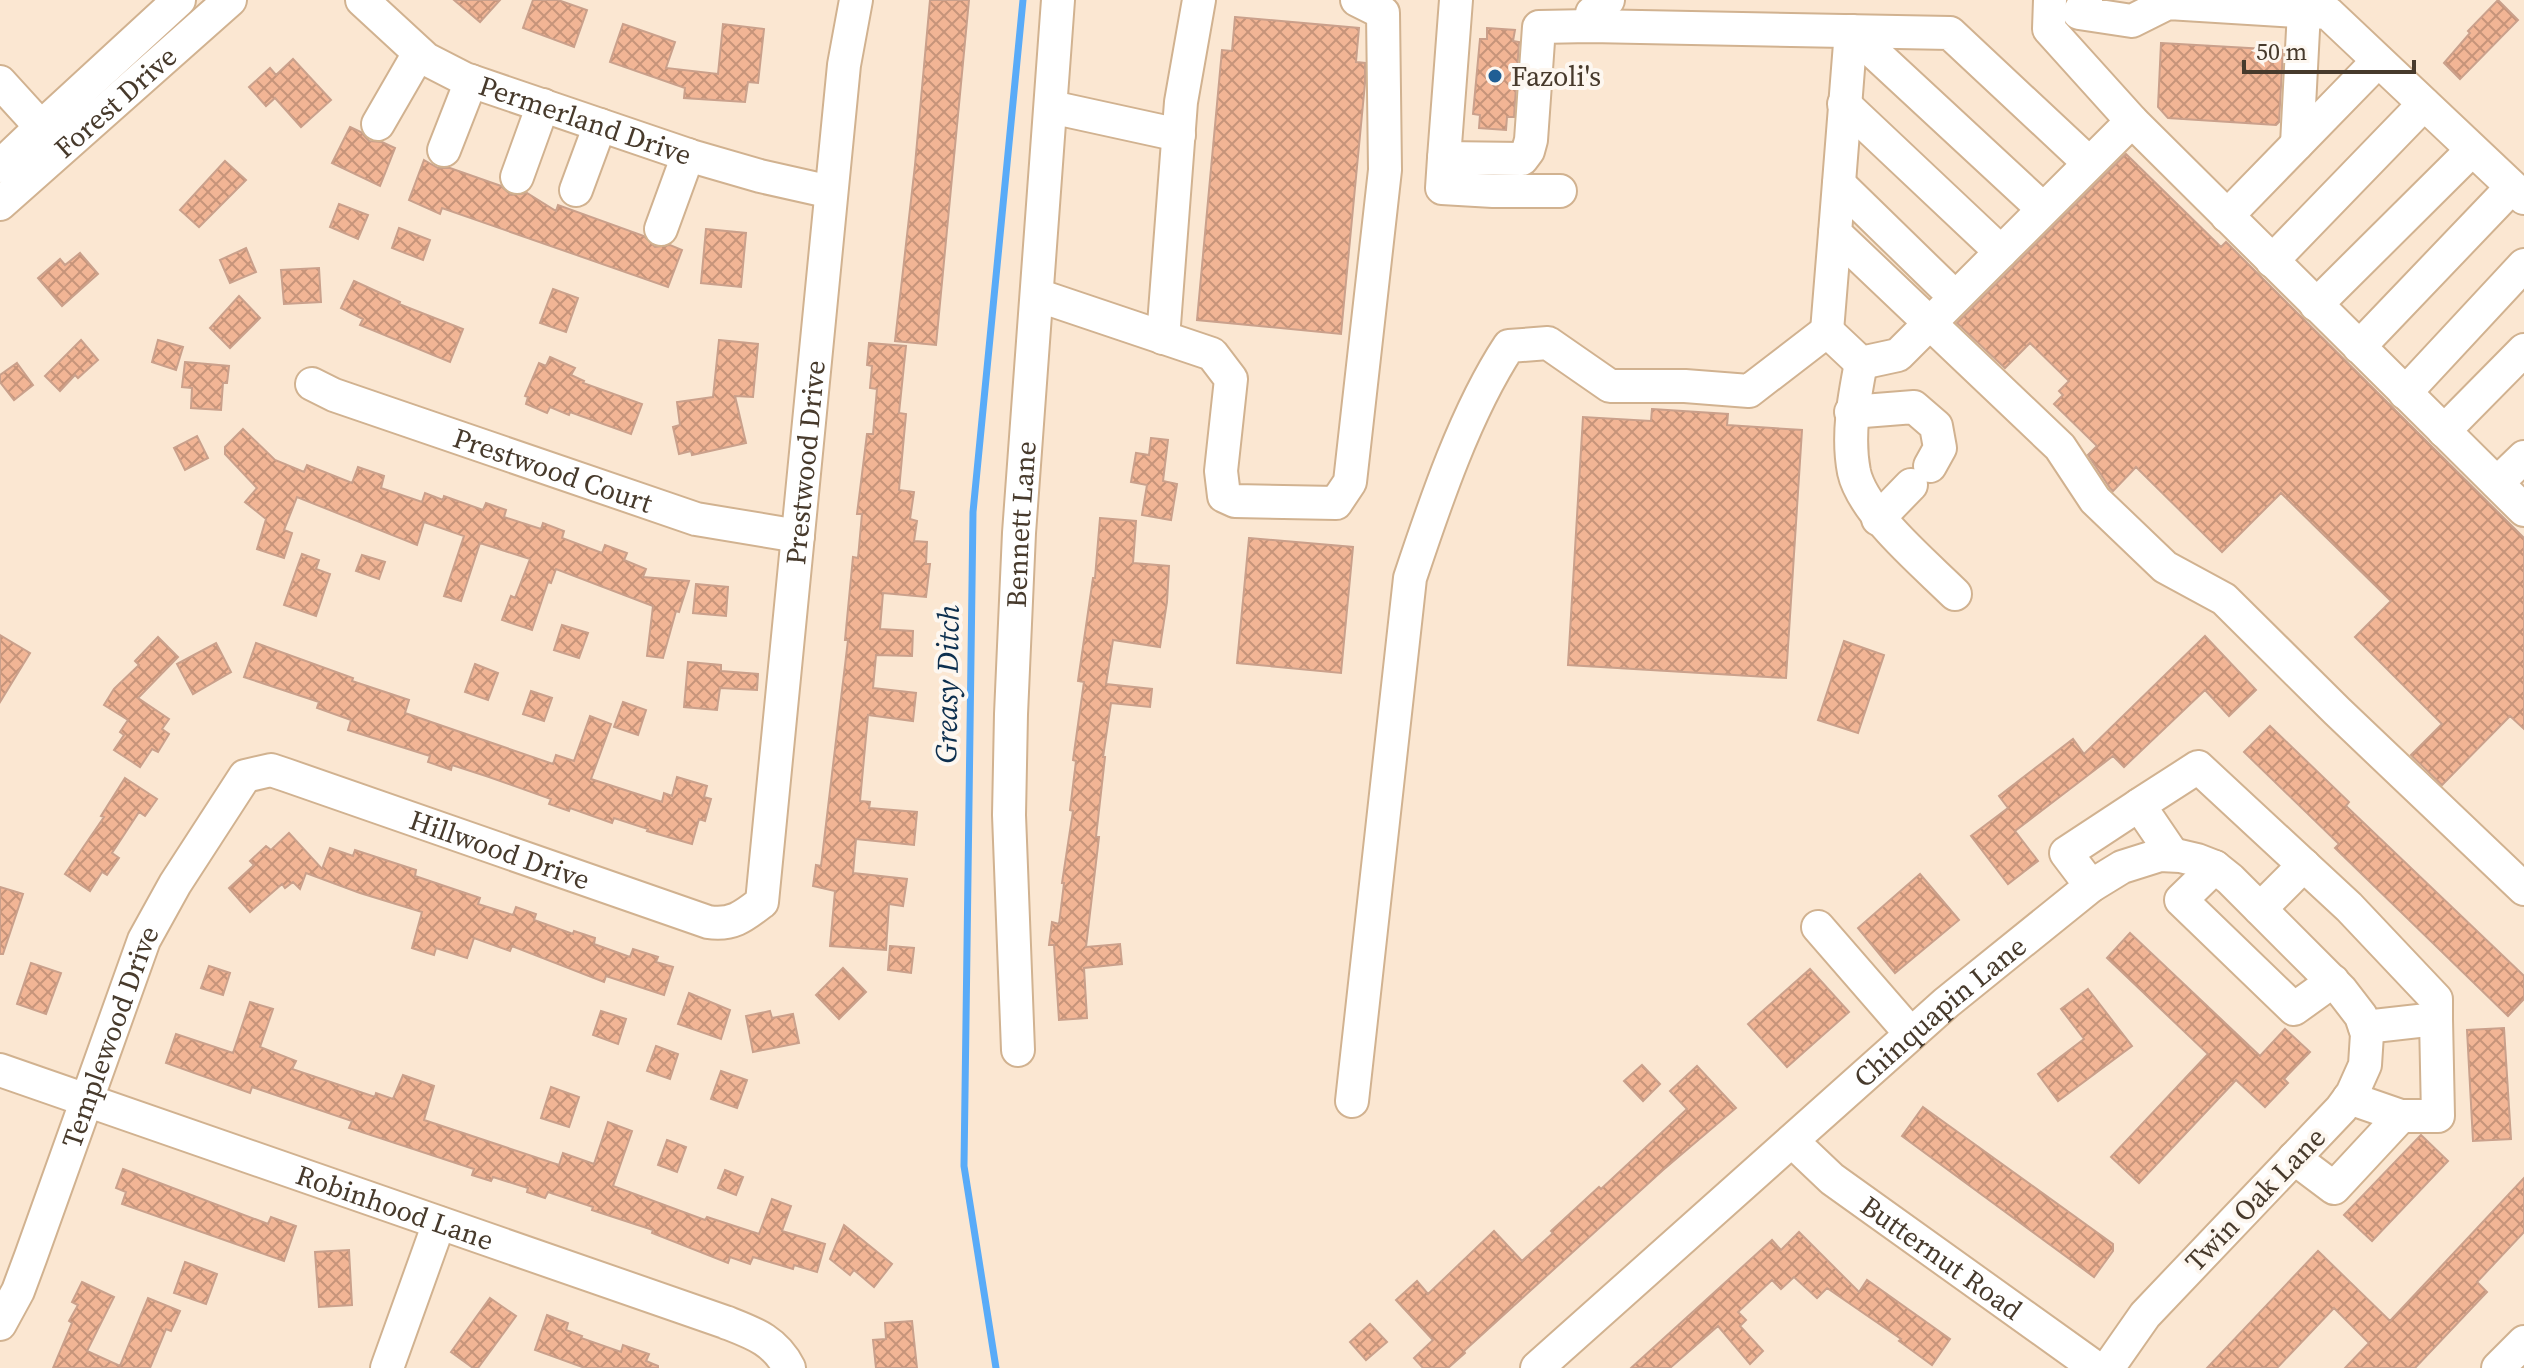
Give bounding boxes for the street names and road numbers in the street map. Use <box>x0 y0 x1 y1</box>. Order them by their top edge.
street label: Forest Drive <box>46 37 185 166</box>
street label: Permerland Drive <box>474 66 697 174</box>
street label: Prestwood Drive <box>776 359 834 566</box>
street label: Prestwood Court <box>448 418 658 522</box>
street label: Bennett Lane <box>997 440 1045 609</box>
street label: Hillwood Drive <box>404 800 595 898</box>
street label: Templewood Drive <box>52 918 168 1153</box>
street label: Chinquapin Lane <box>1845 927 2034 1096</box>
street label: Twin Oak Lane <box>2176 1119 2334 1279</box>
street label: Robinhood Lane <box>291 1155 499 1259</box>
street label: Butternut Road <box>1853 1187 2030 1328</box>

